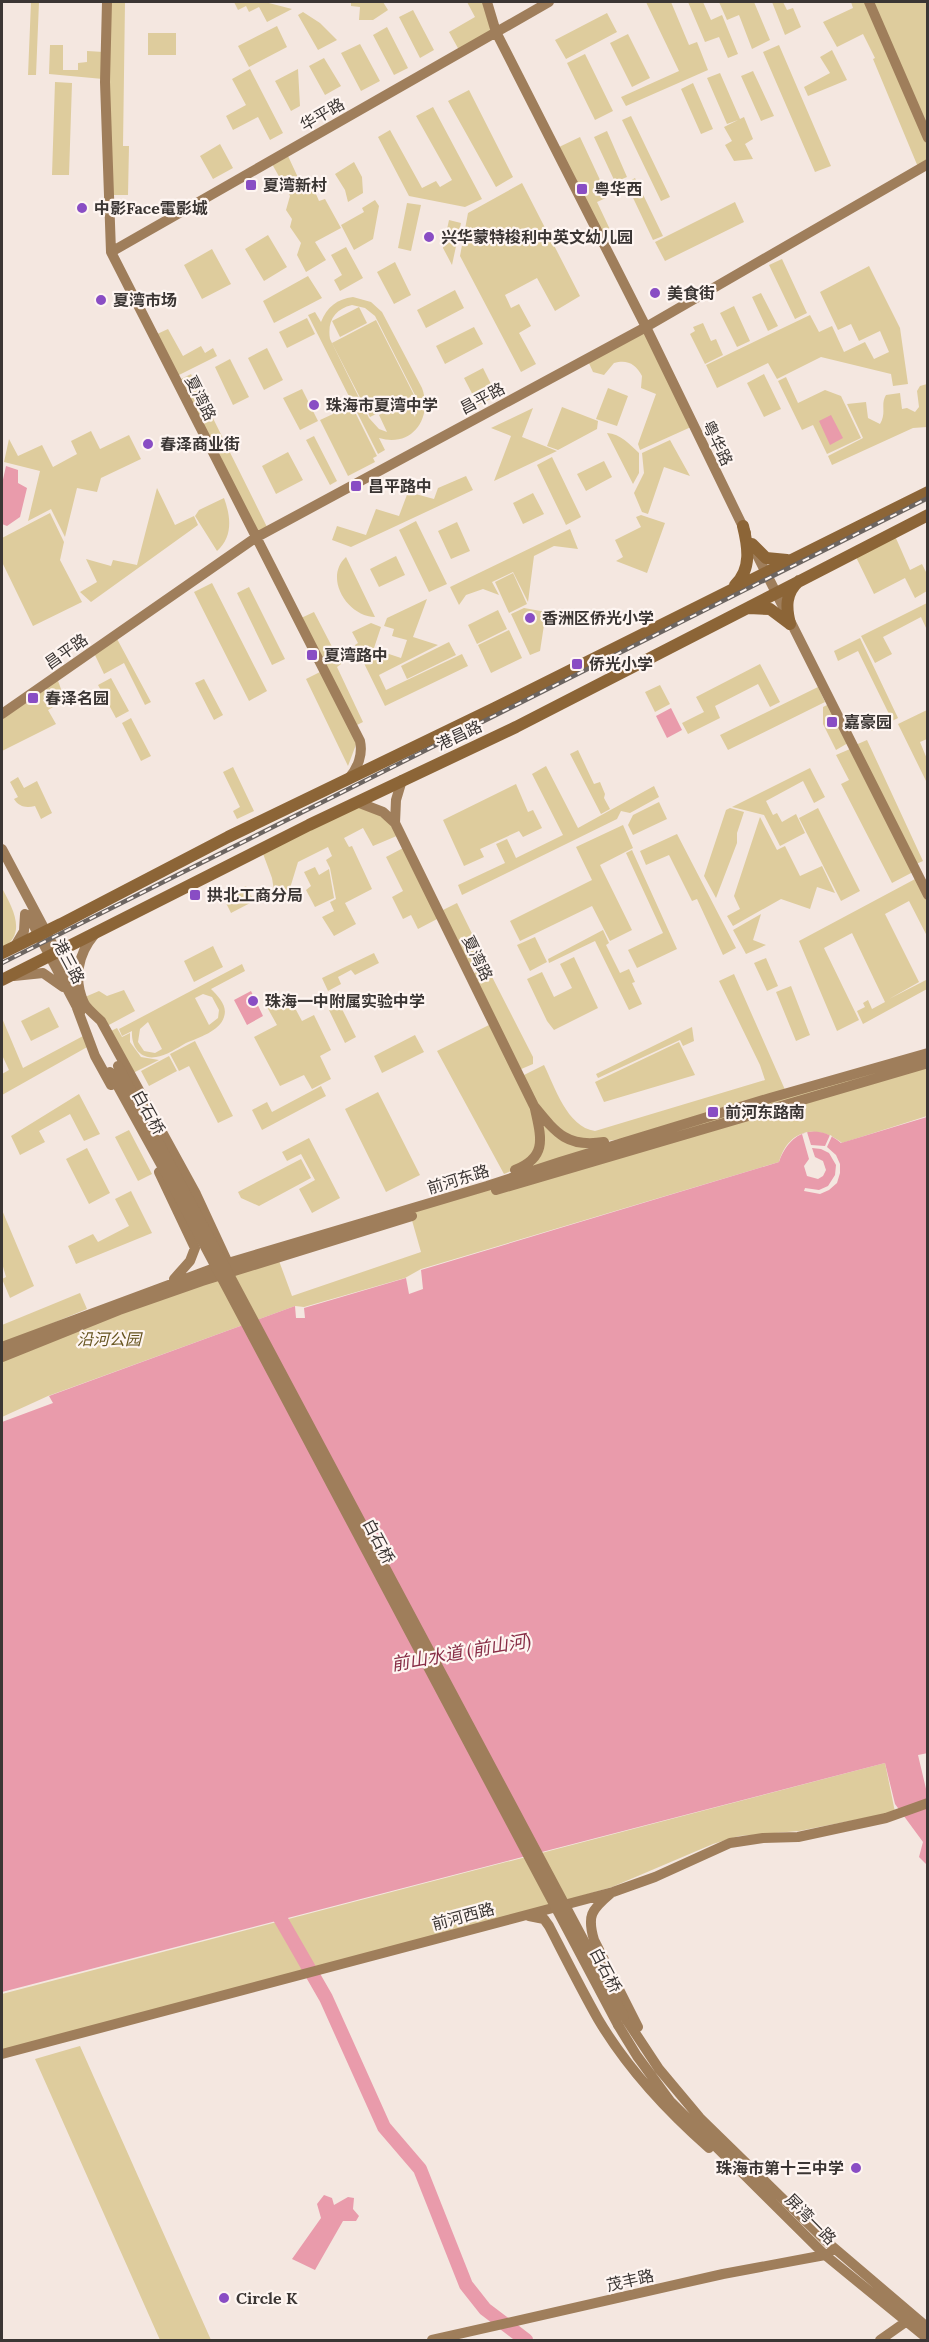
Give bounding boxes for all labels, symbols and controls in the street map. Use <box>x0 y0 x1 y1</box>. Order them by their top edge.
street label: 华平路 <box>296 93 348 135</box>
place label: 夏湾新村 <box>263 175 327 195</box>
marker: 夏湾新村 <box>244 178 258 192</box>
place label: 粤华西 <box>594 179 642 199</box>
marker: 粤华西 <box>575 182 589 196</box>
place label: 中影Face電影城 <box>94 198 208 218</box>
marker: 中影Face電影城 <box>75 201 89 215</box>
place label: 兴华蒙特梭利中英文幼儿园 <box>441 227 633 247</box>
marker: 兴华蒙特梭利中英文幼儿园 <box>422 230 436 244</box>
place label: 美食街 <box>667 283 715 303</box>
marker: 美食街 <box>648 286 662 300</box>
place label: 夏湾市场 <box>113 290 177 310</box>
marker: 夏湾市场 <box>94 293 108 307</box>
street label: 夏湾路 <box>181 372 221 424</box>
street label: 昌平路 <box>456 378 508 418</box>
place label: 珠海市夏湾中学 <box>326 395 438 415</box>
marker: 珠海市夏湾中学 <box>307 398 321 412</box>
street label: 粤华路 <box>698 417 738 469</box>
place label: 春泽商业街 <box>160 434 240 454</box>
marker: 春泽商业街 <box>141 437 155 451</box>
place label: 昌平路中 <box>368 476 432 496</box>
marker: 昌平路中 <box>349 479 363 493</box>
place label: 香洲区侨光小学 <box>542 608 654 628</box>
marker: 香洲区侨光小学 <box>523 611 537 625</box>
street label: 昌平路 <box>41 629 91 673</box>
place label: 夏湾路中 <box>324 645 388 665</box>
marker: 夏湾路中 <box>305 648 319 662</box>
place label: 侨光小学 <box>589 654 653 674</box>
marker: 侨光小学 <box>570 657 584 671</box>
place label: 春泽名园 <box>45 688 109 708</box>
marker: 春泽名园 <box>26 691 40 705</box>
place label: 嘉豪园 <box>844 712 892 732</box>
marker: 嘉豪园 <box>825 715 839 729</box>
street label: 港昌路 <box>433 716 485 754</box>
place label: 拱北工商分局 <box>207 885 303 905</box>
marker: 拱北工商分局 <box>188 888 202 902</box>
street label: 夏湾路 <box>458 932 498 984</box>
street label: 港三路 <box>49 935 89 987</box>
place label: 珠海一中附属实验中学 <box>265 991 425 1011</box>
marker: 珠海一中附属实验中学 <box>246 994 260 1008</box>
street label: 白石桥 <box>129 1086 169 1138</box>
place label: 前河东路南 <box>725 1102 805 1122</box>
marker: 前河东路南 <box>706 1105 720 1119</box>
street label: 前河东路 <box>424 1160 492 1198</box>
park label: 沿河公园 <box>77 1329 143 1349</box>
street label: 白石桥 <box>359 1515 399 1567</box>
water label: 前山水道 (前山河) <box>389 1628 533 1676</box>
street label: 前河西路 <box>429 1898 497 1934</box>
street label: 白石桥 <box>586 1944 626 1996</box>
place label: 珠海市第十三中学 <box>716 2158 844 2178</box>
marker: 珠海市第十三中学 <box>849 2161 863 2175</box>
street label: 屏湾一路 <box>781 2189 841 2249</box>
street label: 茂丰路 <box>604 2265 656 2295</box>
place label: Circle K <box>236 2288 298 2308</box>
marker: Circle K <box>217 2291 231 2305</box>

